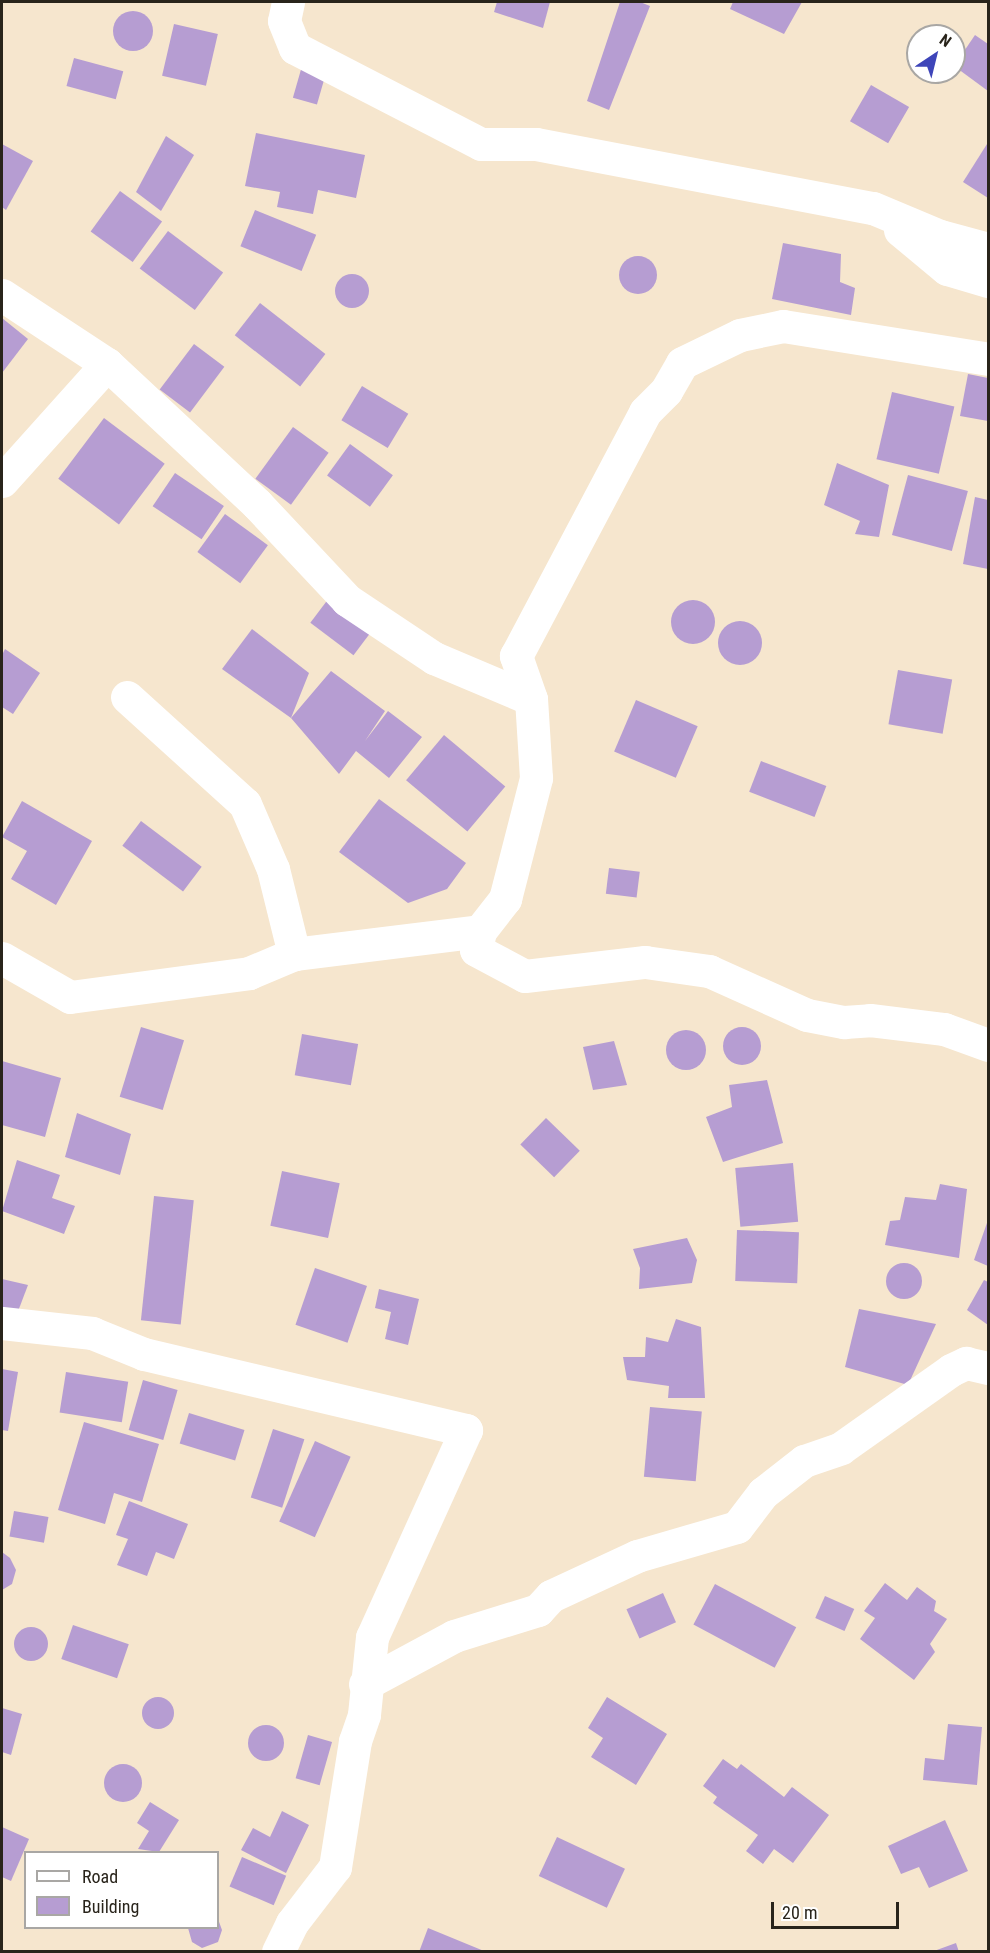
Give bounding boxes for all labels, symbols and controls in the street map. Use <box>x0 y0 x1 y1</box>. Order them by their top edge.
north arrow <box>906 24 966 84</box>
text: N <box>936 30 955 51</box>
legend <box>24 1851 219 1929</box>
text: Road <box>82 1866 118 1887</box>
scale bar <box>774 1890 902 1928</box>
text: Building <box>82 1896 139 1917</box>
text: 20 m <box>782 1902 817 1923</box>

